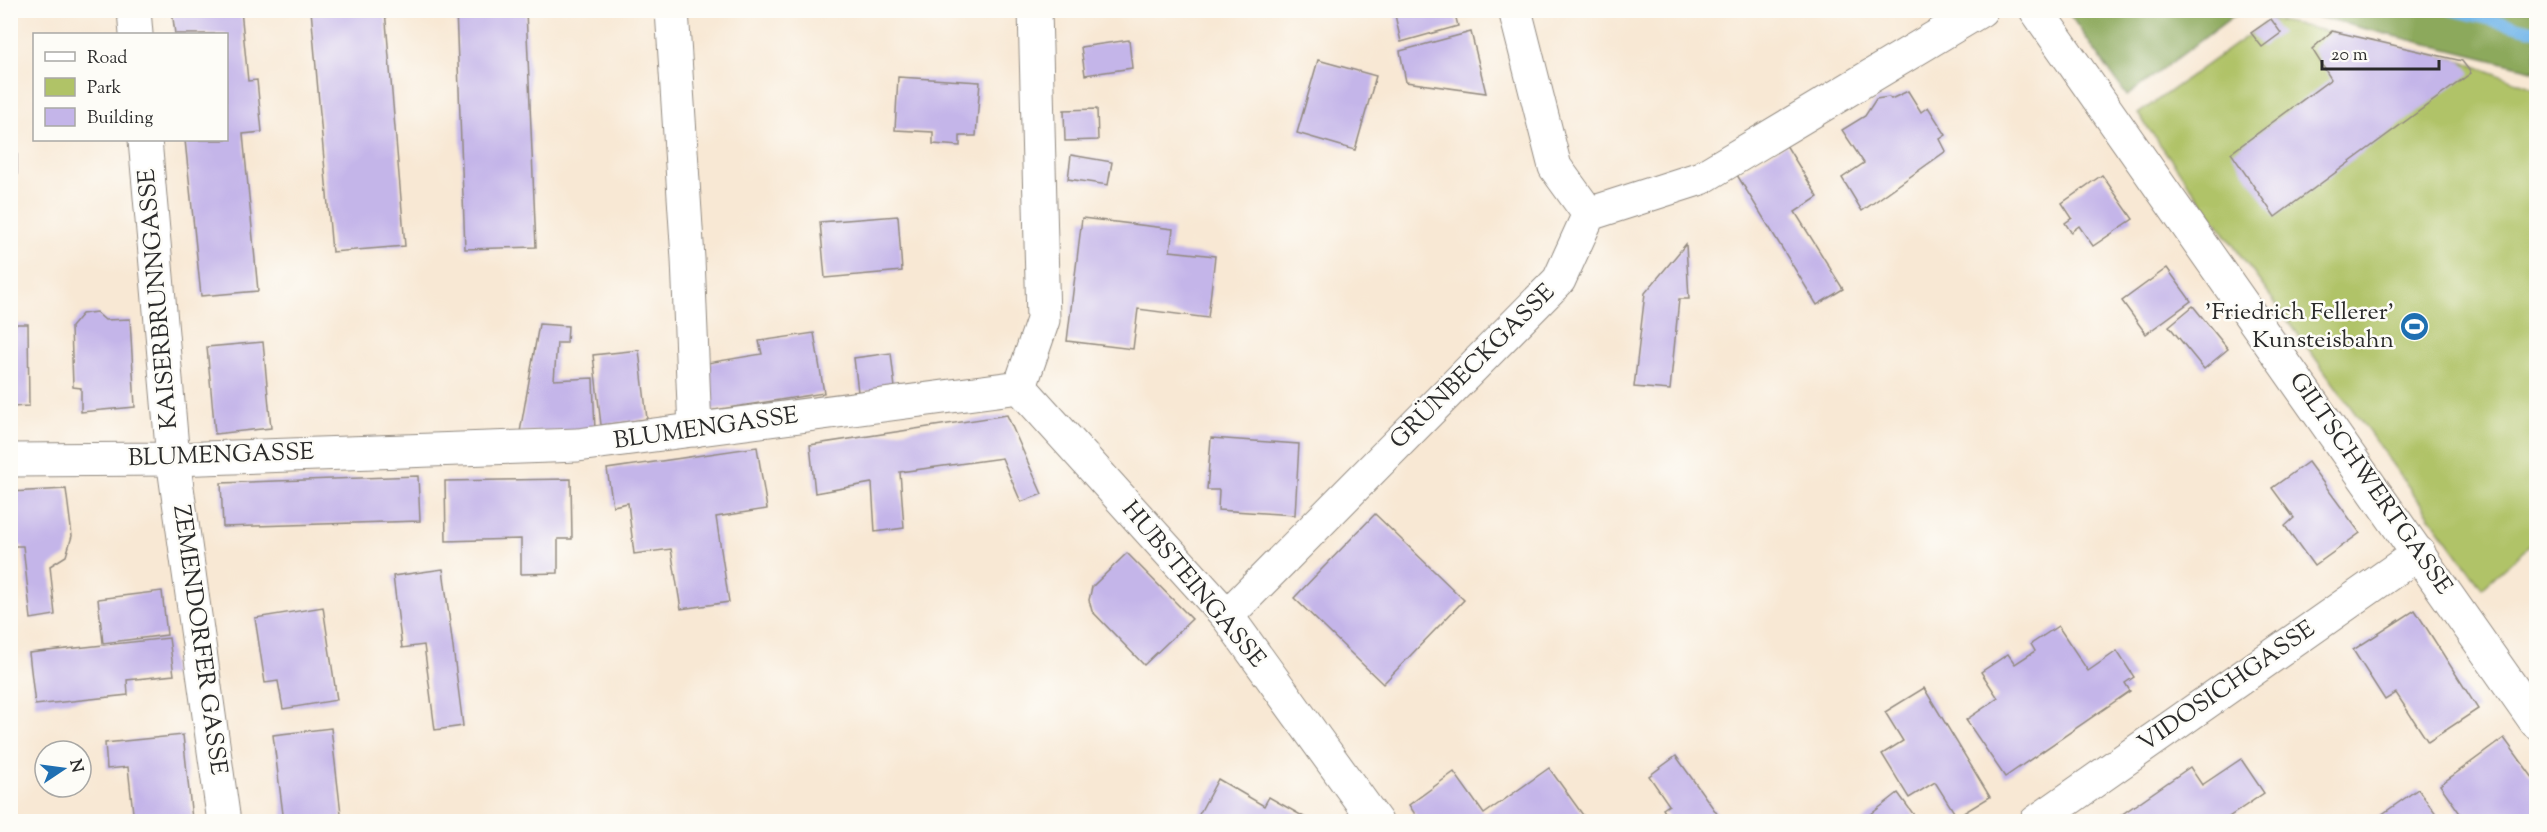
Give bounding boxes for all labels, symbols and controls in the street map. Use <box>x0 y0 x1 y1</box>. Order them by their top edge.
legend <box>33 33 228 141</box>
scale bar <box>2322 33 2439 71</box>
text: 20 m <box>2331 43 2368 69</box>
text: Road <box>87 46 127 72</box>
text: Park <box>87 76 122 102</box>
text: Building <box>87 106 153 132</box>
street label: KAISERBRUNNGASSE <box>131 167 187 431</box>
street label: GRÜNBECKGASSE <box>1383 276 1564 457</box>
place label: 'Friedrich Fellerer' Kunsteisbahn <box>2205 296 2394 358</box>
sports icon: 'Friedrich Fellerer' Kunsteisbahn <box>2399 311 2431 343</box>
street label: GILTSCHWERTGASSE <box>2280 366 2460 602</box>
street label: BLUMENGASSE <box>612 399 801 459</box>
street label: BLUMENGASSE <box>127 436 315 476</box>
street label: HUBSTEINGASSE <box>1113 494 1273 676</box>
street label: ZEMENDORFER GASSE <box>163 503 235 778</box>
street label: VIDOSICHGASSE <box>2132 613 2323 761</box>
north arrow <box>33 739 93 799</box>
text: N <box>63 757 88 775</box>

